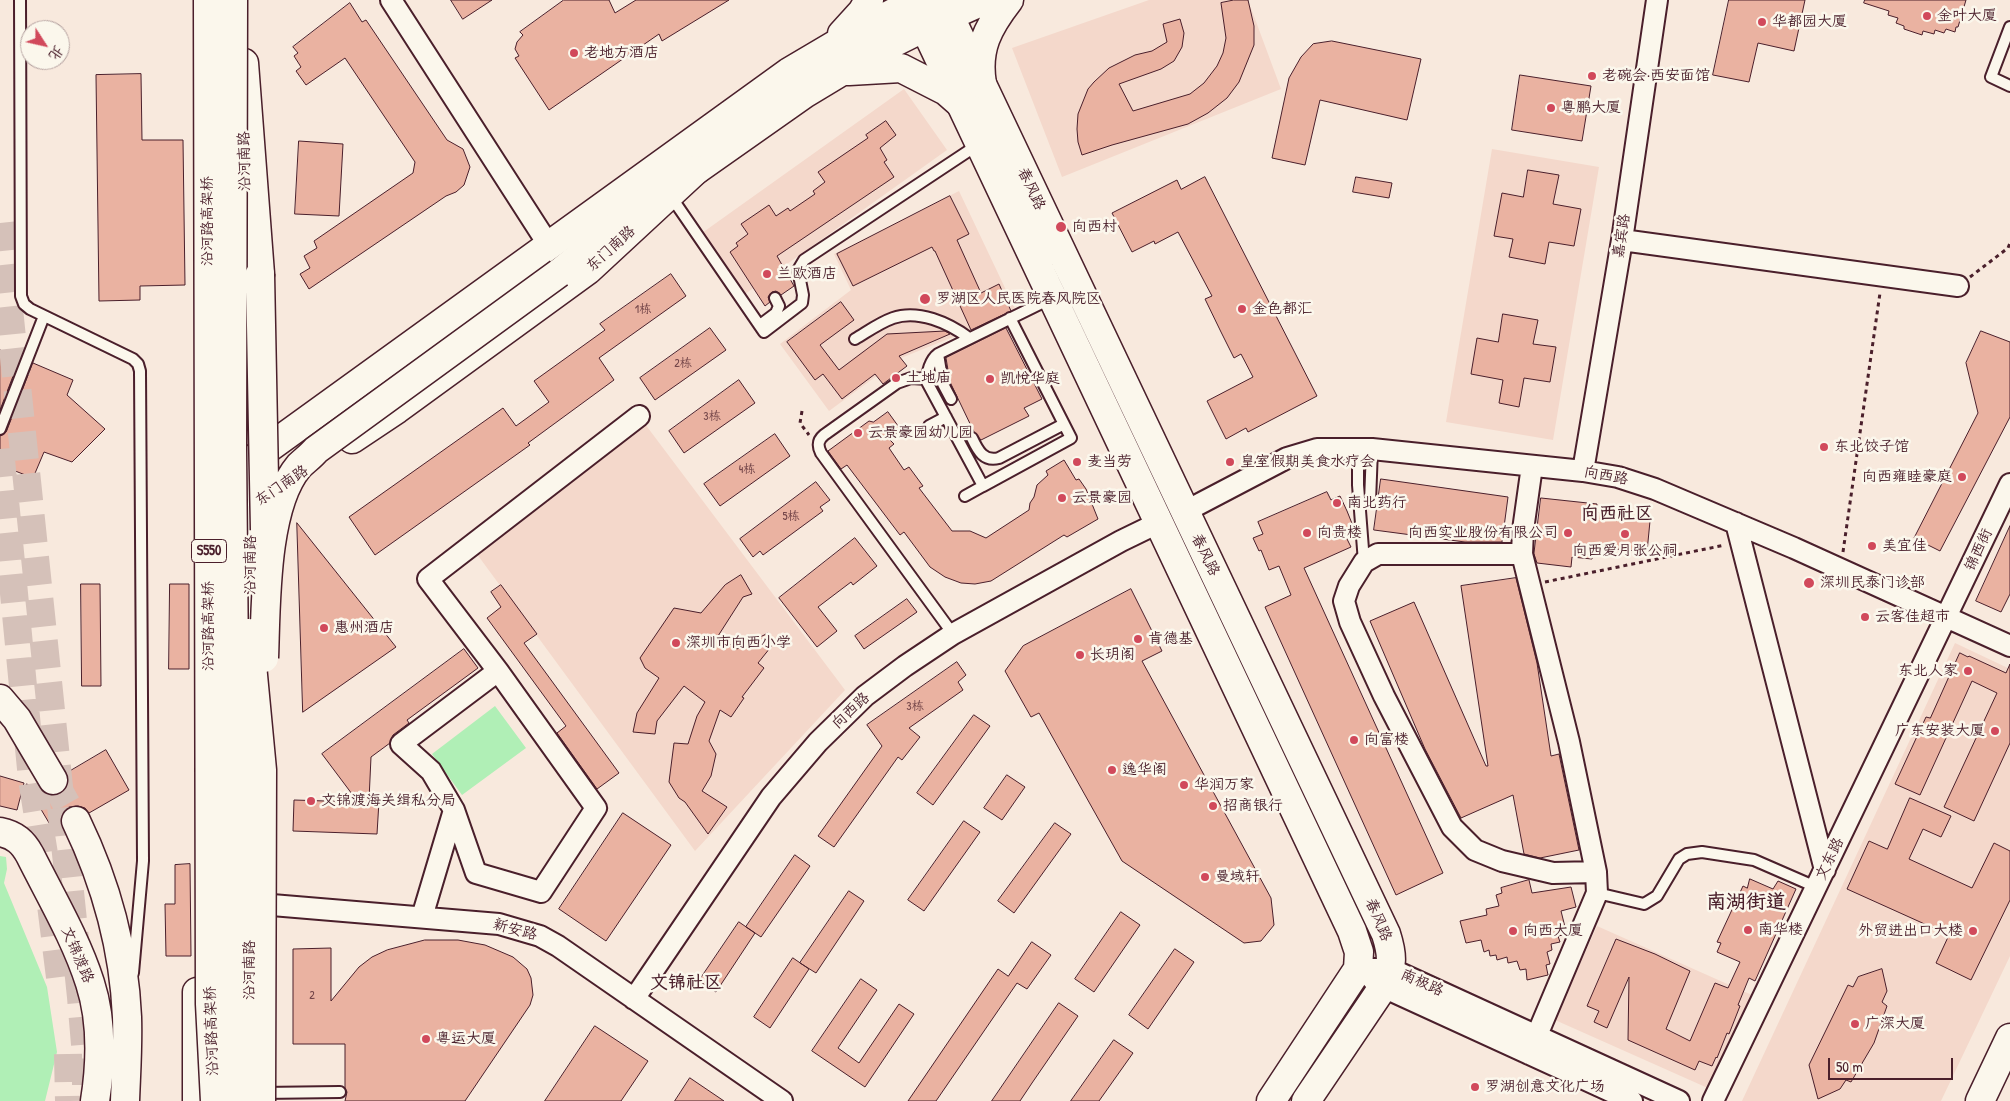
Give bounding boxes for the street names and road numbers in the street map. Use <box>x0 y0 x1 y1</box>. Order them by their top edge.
street label: 沿河南路 <box>235 131 255 191</box>
street label: 春风路 <box>1013 165 1049 213</box>
street label: 沿河路高架桥 <box>199 176 217 266</box>
street label: 嘉宾路 <box>1610 212 1634 260</box>
street label: 东门南路 <box>583 222 639 276</box>
street label: 东门南路 <box>252 462 312 510</box>
street label: 向西路 <box>1582 463 1630 489</box>
street label: 锦西街 <box>1961 526 1997 574</box>
street label: 春风路 <box>1187 531 1223 579</box>
street label: 沿河南路 <box>242 535 260 595</box>
road number: S550 <box>192 540 226 562</box>
street label: 沿河路高架桥 <box>200 581 218 671</box>
street label: 向西路 <box>828 689 874 733</box>
street label: 文东路 <box>1812 835 1848 883</box>
street label: 春风路 <box>1361 896 1395 944</box>
street label: 新安路 <box>491 915 539 945</box>
street label: 文锦渡路 <box>57 924 97 986</box>
street label: 沿河南路 <box>241 940 259 1000</box>
street label: 南极路 <box>1398 966 1446 1000</box>
street label: 沿河路高架桥 <box>201 986 223 1076</box>

